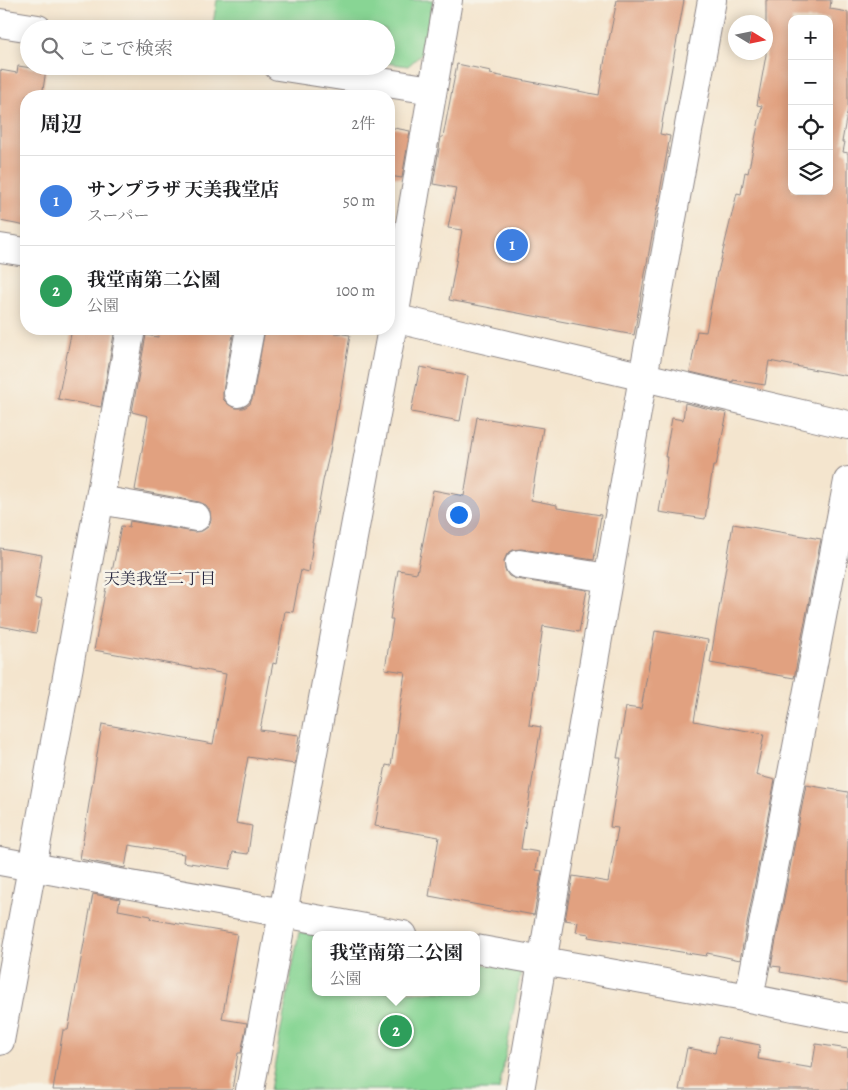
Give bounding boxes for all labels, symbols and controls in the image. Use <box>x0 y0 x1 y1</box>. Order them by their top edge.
north arrow <box>728 15 773 60</box>
map controls <box>788 15 833 195</box>
button: + <box>788 15 833 60</box>
search box <box>20 20 395 75</box>
icon: search <box>38 34 66 62</box>
text: ここで検索 <box>78 36 173 62</box>
button: − <box>788 60 833 105</box>
button: locate <box>788 105 833 150</box>
text: 周辺 <box>40 110 82 138</box>
text: 2件 <box>351 113 375 135</box>
button: layers <box>788 150 833 195</box>
text: サンプラザ 天美我堂店 <box>87 177 279 203</box>
text: 1 <box>53 190 59 212</box>
text: 50 m <box>343 190 375 212</box>
text: スーパー <box>87 205 149 227</box>
pin: 1 <box>496 226 528 264</box>
text: 我堂南第二公園 <box>87 267 220 293</box>
text: 2 <box>52 280 60 302</box>
text: 100 m <box>336 280 375 302</box>
text: 公園 <box>87 295 119 317</box>
your location <box>446 502 472 528</box>
district label: 天美我堂二丁目 <box>104 568 216 590</box>
popup <box>312 931 480 996</box>
text: 我堂南第二公園 <box>329 940 463 966</box>
text: 公園 <box>329 968 362 990</box>
pin: 2 <box>380 1012 412 1050</box>

